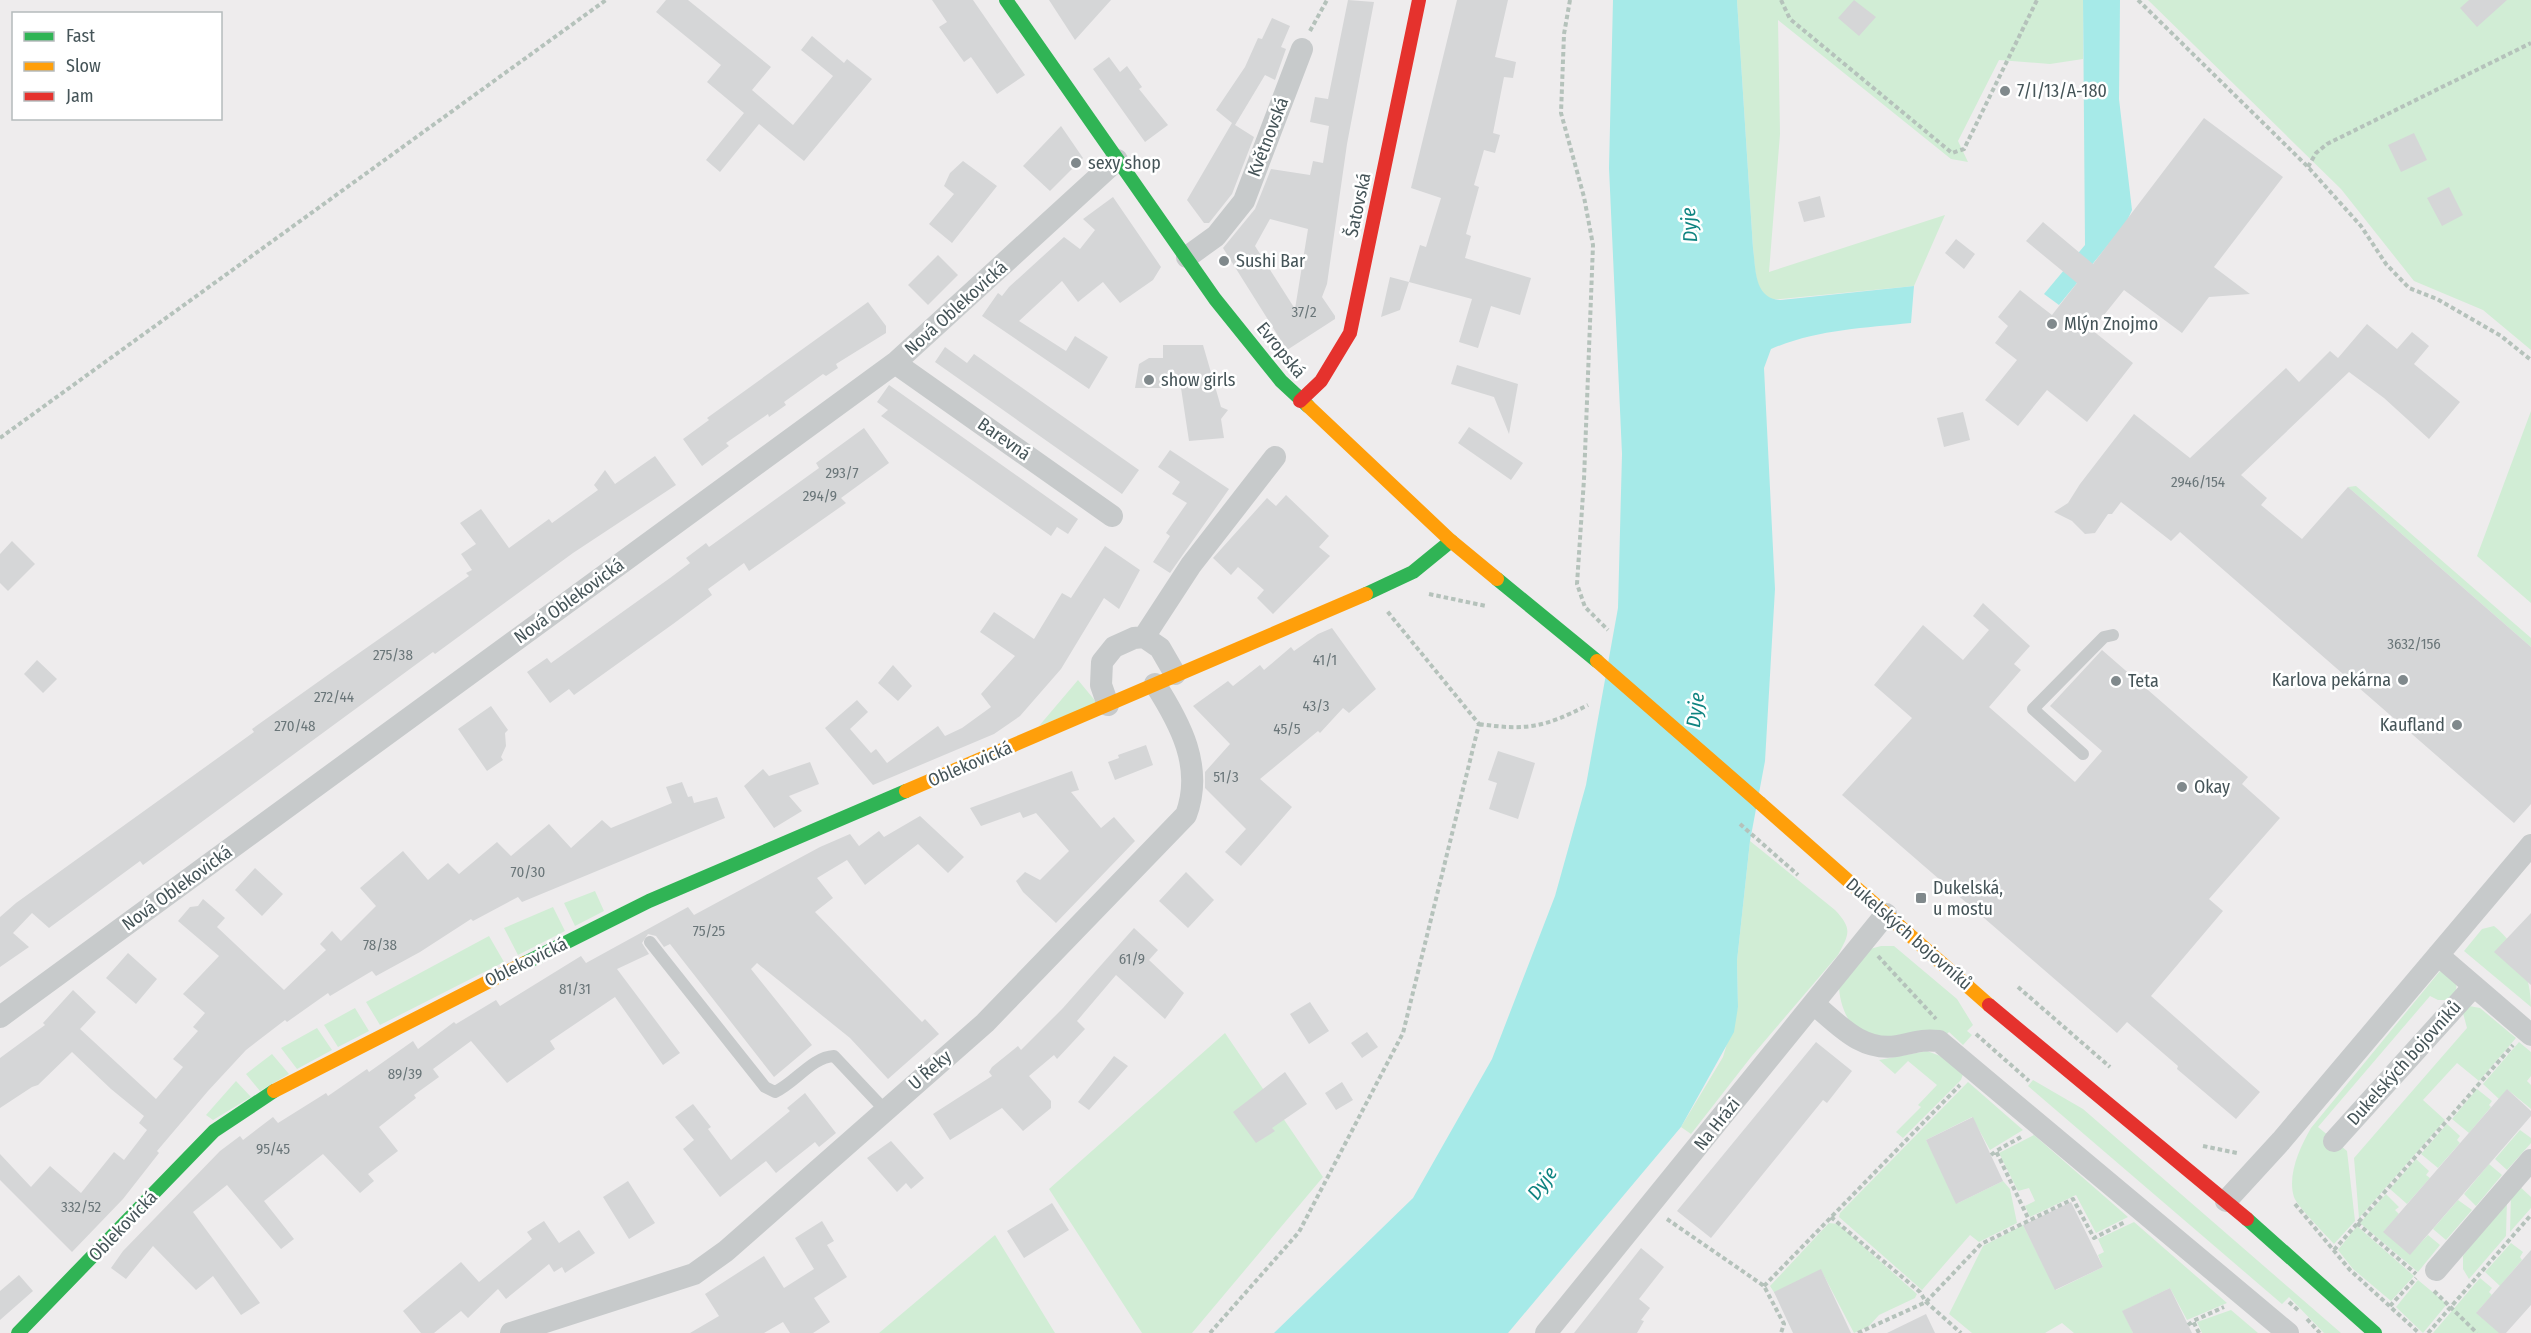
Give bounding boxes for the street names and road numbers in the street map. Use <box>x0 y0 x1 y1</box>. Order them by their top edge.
street label: Květnovská <box>1243 94 1293 180</box>
street label: Šatovská <box>1340 171 1376 239</box>
street label: Nová Oblekovická <box>900 256 1012 360</box>
street label: Evropská <box>1252 318 1310 383</box>
street label: Barevná <box>973 413 1035 465</box>
street label: Nová Oblekovická <box>510 554 628 648</box>
street label: Oblekovická <box>925 736 1016 792</box>
street label: Nová Oblekovická <box>118 841 236 935</box>
street label: Dukelských bojovníků <box>1841 873 1977 995</box>
street label: Oblekovická <box>481 932 571 991</box>
street label: Dukelských bojovníků <box>2342 996 2466 1130</box>
street label: U Řeky <box>904 1045 956 1095</box>
street label: Na Hrázi <box>1689 1093 1745 1155</box>
street label: Oblekovická <box>84 1186 162 1266</box>

